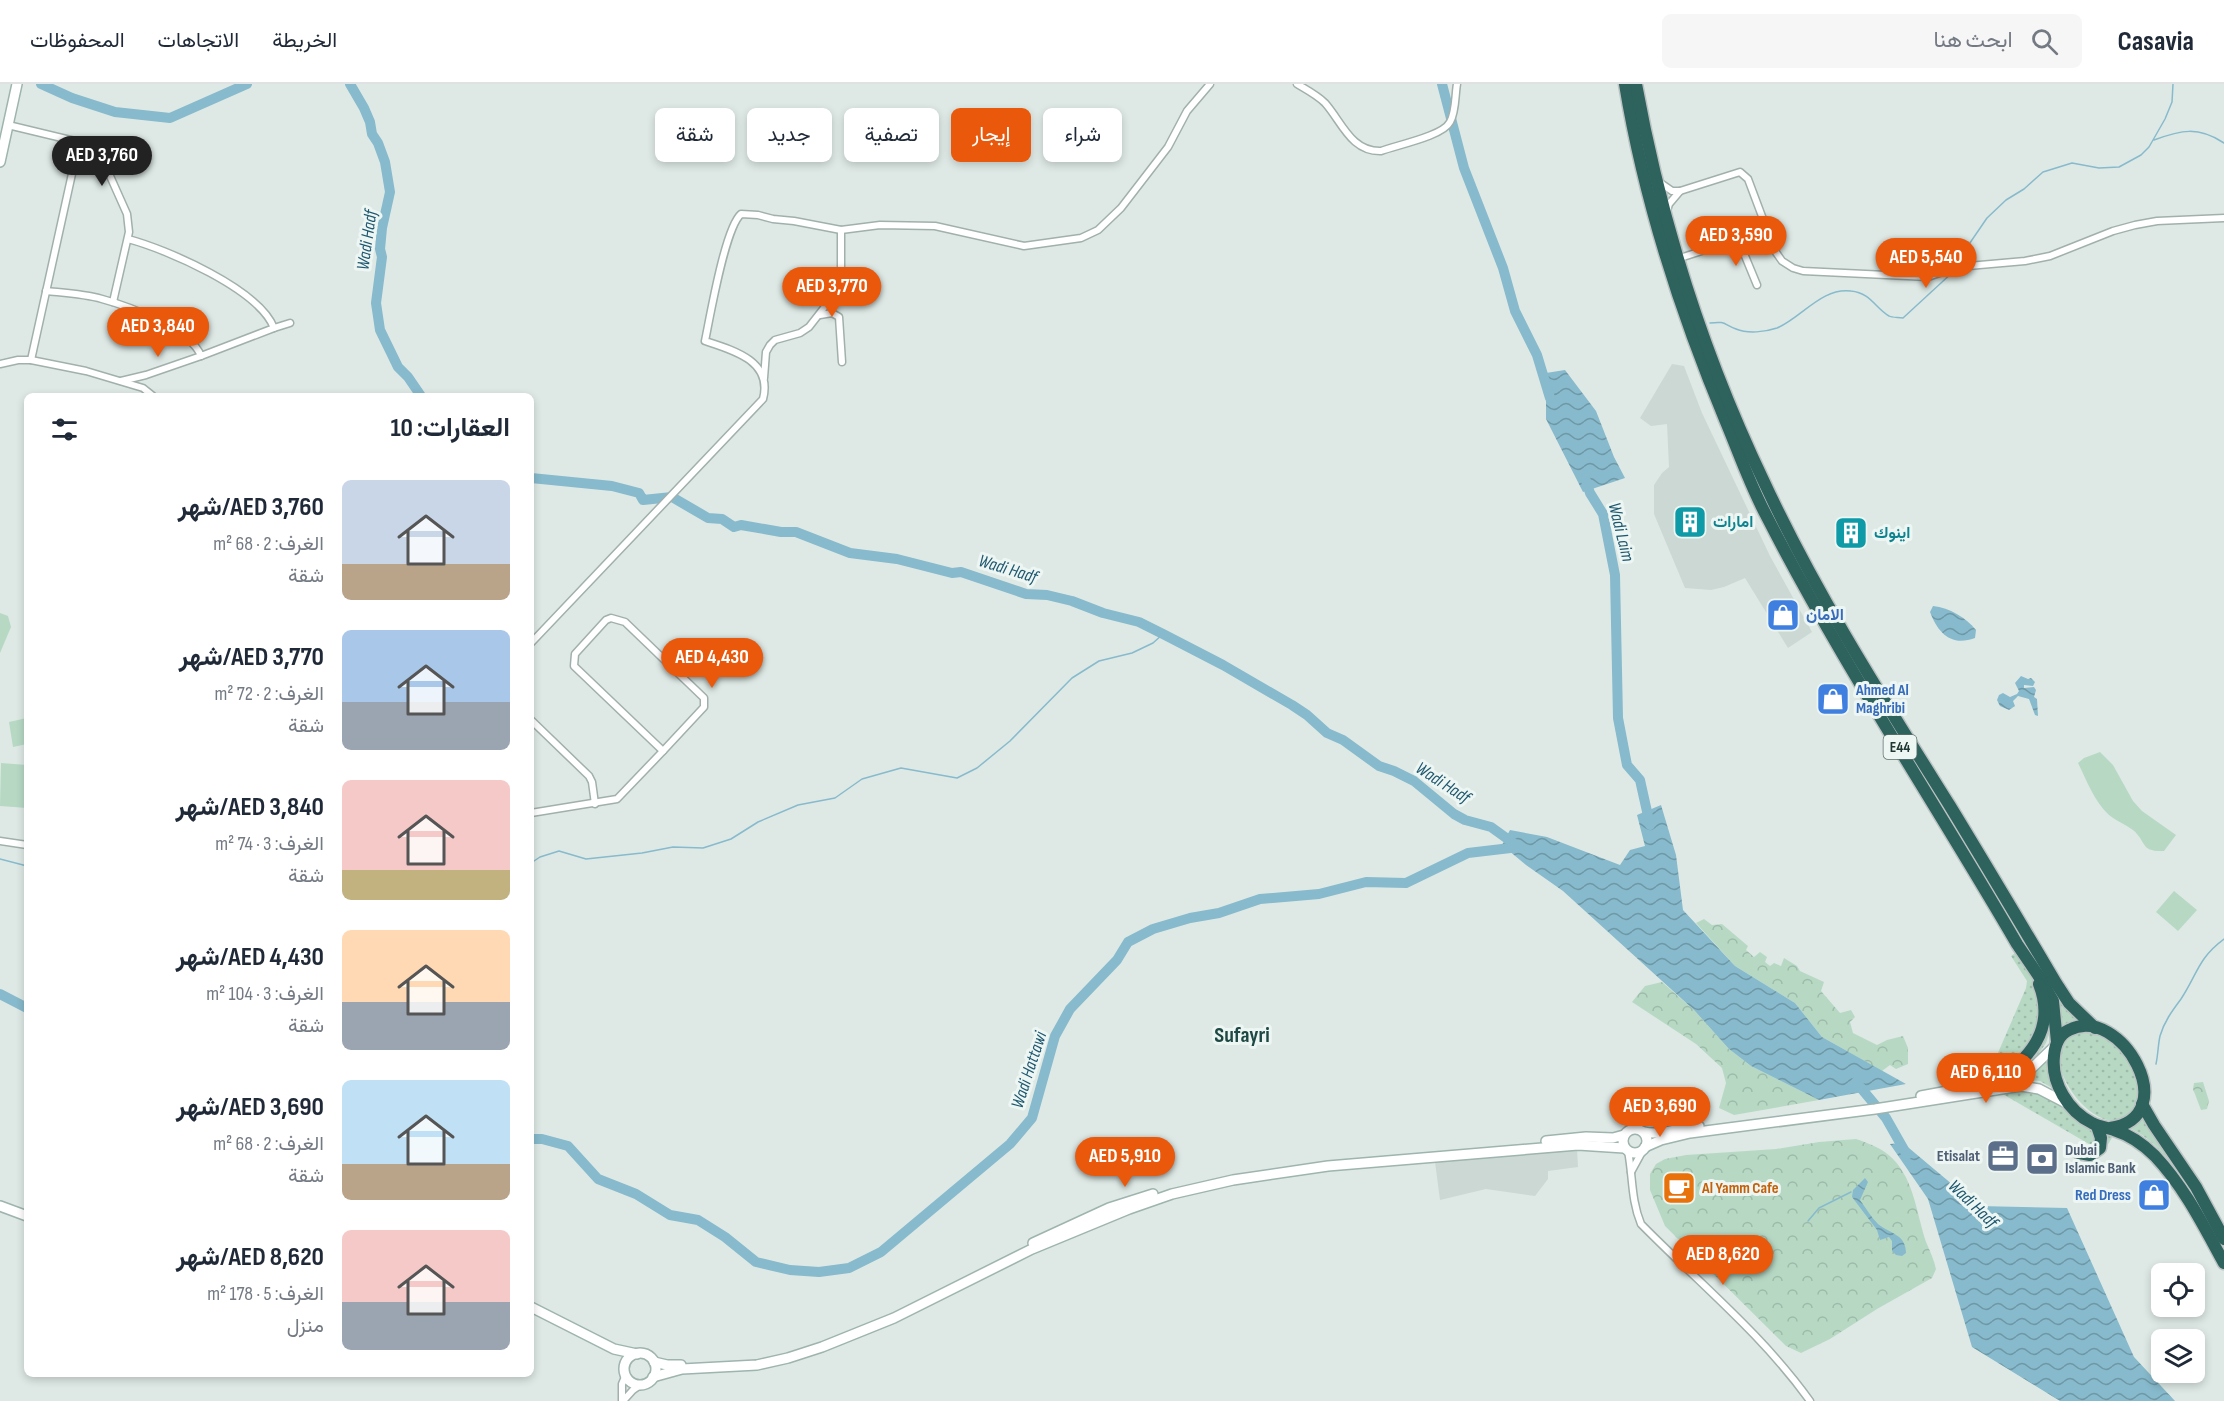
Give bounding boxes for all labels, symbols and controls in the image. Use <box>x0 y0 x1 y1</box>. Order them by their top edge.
search box <box>1662 14 2082 68</box>
icon: search <box>2028 25 2061 58</box>
text: Casavia <box>2118 25 2194 58</box>
text: ابحث هنا <box>1934 27 2013 54</box>
text: المحفوظات <box>30 28 125 53</box>
text: الاتجاهات <box>158 28 239 53</box>
text: الخريطة <box>272 28 337 53</box>
chip: شقة <box>655 108 735 162</box>
chip: جديد <box>747 108 832 162</box>
chip: تصفية <box>844 108 939 162</box>
chip: إيجار <box>951 108 1031 162</box>
chip: شراء <box>1043 108 1122 162</box>
pin: AED 3,760 <box>33 136 171 187</box>
text: AED 3,760 <box>66 143 138 167</box>
water label: Wadi Hadf <box>352 207 382 271</box>
pin: AED 3,590 <box>1667 216 1805 267</box>
text: AED 3,590 <box>1699 223 1773 247</box>
pin: AED 5,540 <box>1857 238 1995 289</box>
text: AED 5,540 <box>1890 245 1962 269</box>
pin: AED 3,770 <box>763 267 901 318</box>
text: AED 3,770 <box>796 274 868 298</box>
pin: AED 3,840 <box>89 307 227 358</box>
text: AED 3,840 <box>121 314 195 338</box>
icon: filters <box>48 413 81 446</box>
text: العقارات: 10 <box>390 413 510 444</box>
text: AED 3,760/شهر <box>178 492 324 523</box>
water label: Wadi Laim <box>1604 500 1638 564</box>
icon: home <box>390 504 462 576</box>
building icon: امارات <box>1672 504 1708 540</box>
place label: امارات <box>1713 513 1753 532</box>
building icon: اينوك <box>1833 515 1869 551</box>
place label: اينوك <box>1874 524 1910 543</box>
text: الغرف: 2 · 68 m² <box>213 532 324 556</box>
water label: Wadi Hadf <box>976 550 1042 588</box>
text: شقة <box>288 564 324 588</box>
shop icon: الامان <box>1765 597 1801 633</box>
place label: الامان <box>1806 606 1844 625</box>
pin: AED 4,430 <box>643 638 781 689</box>
text: AED 3,770/شهر <box>179 642 324 673</box>
text: AED 4,430 <box>675 645 749 669</box>
icon: home <box>390 654 462 726</box>
shop icon: Ahmed Al Maghribi <box>1815 681 1851 717</box>
place label: Ahmed Al Maghribi <box>1855 681 1909 718</box>
text: الغرف: 2 · 72 m² <box>214 682 324 706</box>
text: شقة <box>288 714 324 738</box>
road number: E44 <box>1884 735 1916 759</box>
water label: Wadi Hadf <box>1412 758 1476 809</box>
text: AED 3,840/شهر <box>176 792 324 823</box>
icon: home <box>390 804 462 876</box>
text: الغرف: 3 · 74 m² <box>215 832 324 856</box>
text: شقة <box>288 864 324 888</box>
text: AED 4,430/شهر <box>176 942 324 973</box>
icon: home <box>390 954 462 1026</box>
text: الغرف: 3 · 104 m² <box>206 982 324 1006</box>
text: شقة <box>288 1014 324 1038</box>
district label: Sufayri <box>1214 1022 1270 1049</box>
water label: Wadi Hattawi <box>1007 1028 1051 1111</box>
pin: AED 6,110 <box>1917 1053 2055 1104</box>
text: AED 6,110 <box>1951 1060 2021 1084</box>
pin: AED 3,690 <box>1591 1087 1729 1138</box>
text: AED 3,690/شهر <box>176 1092 324 1123</box>
text: AED 3,690 <box>1623 1094 1697 1118</box>
icon: home <box>390 1104 462 1176</box>
text: الغرف: 2 · 68 m² <box>213 1132 324 1156</box>
pin: AED 5,910 <box>1056 1137 1194 1188</box>
office icon: Etisalat <box>1985 1138 2021 1174</box>
bank icon: Dubai Islamic Bank <box>2024 1141 2060 1177</box>
place label: Dubai Islamic Bank <box>2065 1141 2136 1178</box>
text: AED 5,910 <box>1089 1144 1161 1168</box>
place label: Etisalat <box>1937 1147 1980 1166</box>
text: شقة <box>288 1164 324 1188</box>
cafe icon: Al Yamm Cafe <box>1661 1170 1697 1206</box>
water label: Wadi Hadf <box>1944 1175 2003 1234</box>
shop icon: Red Dress <box>2136 1177 2172 1213</box>
place label: Al Yamm Cafe <box>1701 1179 1779 1198</box>
place label: Red Dress <box>2075 1186 2131 1205</box>
pin: AED 8,620 <box>1654 1235 1792 1286</box>
text: AED 8,620/شهر <box>176 1242 324 1273</box>
text: AED 8,620 <box>1686 1242 1760 1266</box>
icon: home <box>390 1254 462 1326</box>
map controls <box>2151 1263 2205 1383</box>
button: locate <box>2151 1263 2205 1317</box>
text: الغرف: 5 · 178 m² <box>207 1282 324 1306</box>
text: منزل <box>287 1314 324 1338</box>
button: layers <box>2151 1329 2205 1383</box>

